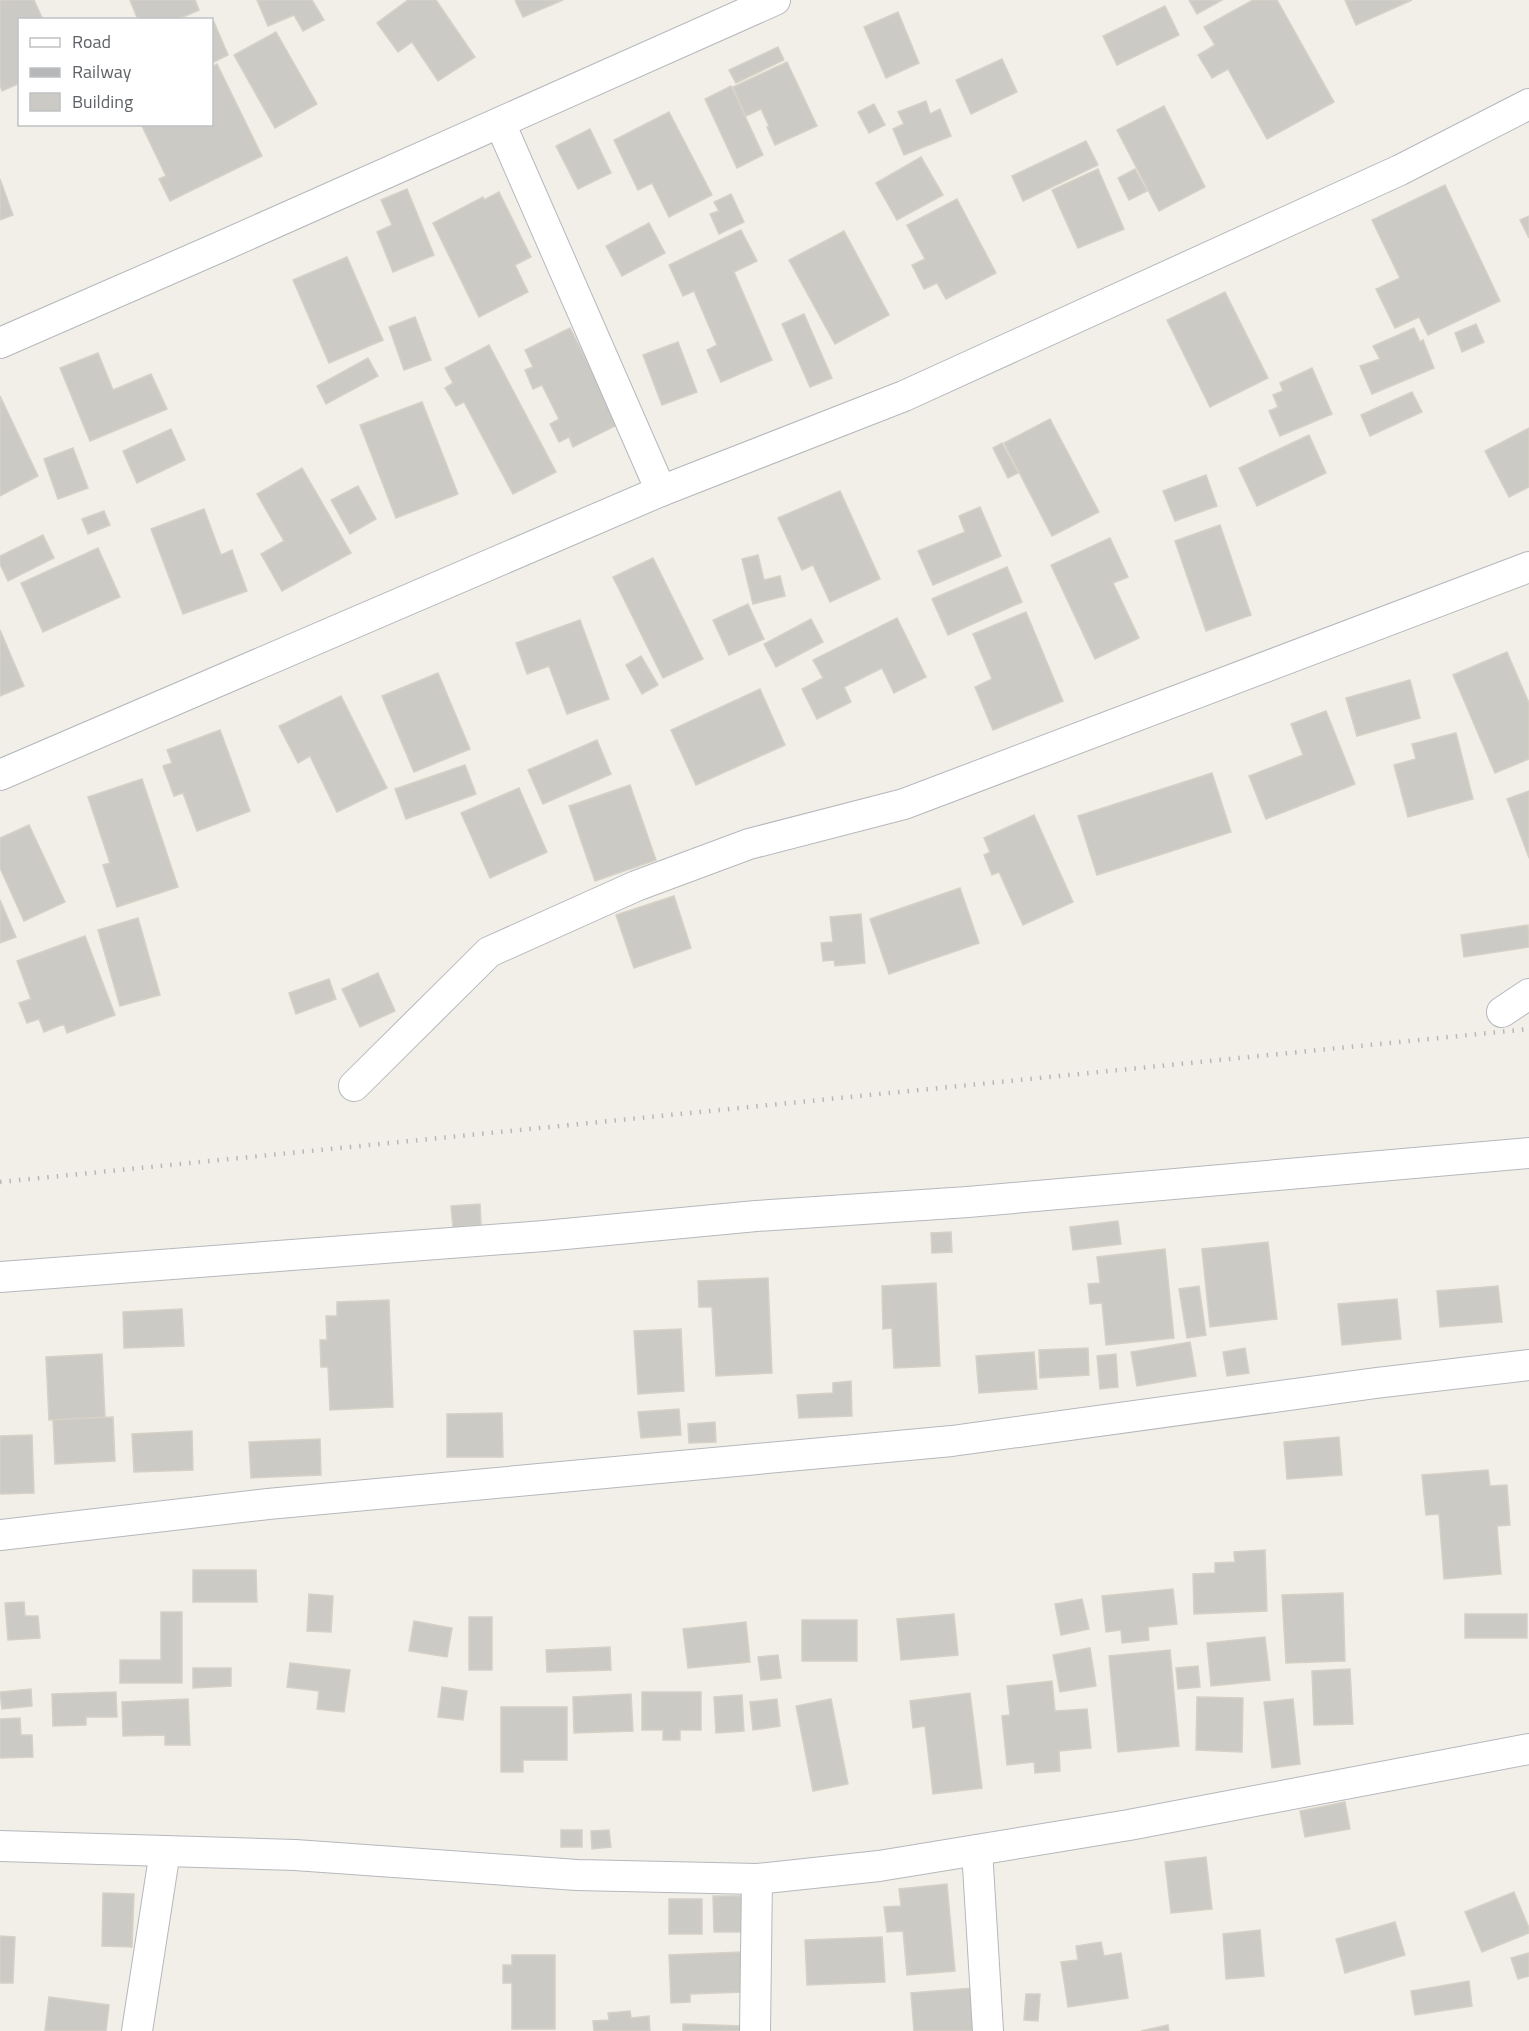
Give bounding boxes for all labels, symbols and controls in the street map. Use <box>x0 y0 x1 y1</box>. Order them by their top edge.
legend <box>18 18 213 126</box>
text: Road <box>72 28 111 55</box>
text: Railway <box>72 58 132 85</box>
text: Building <box>72 88 133 115</box>

